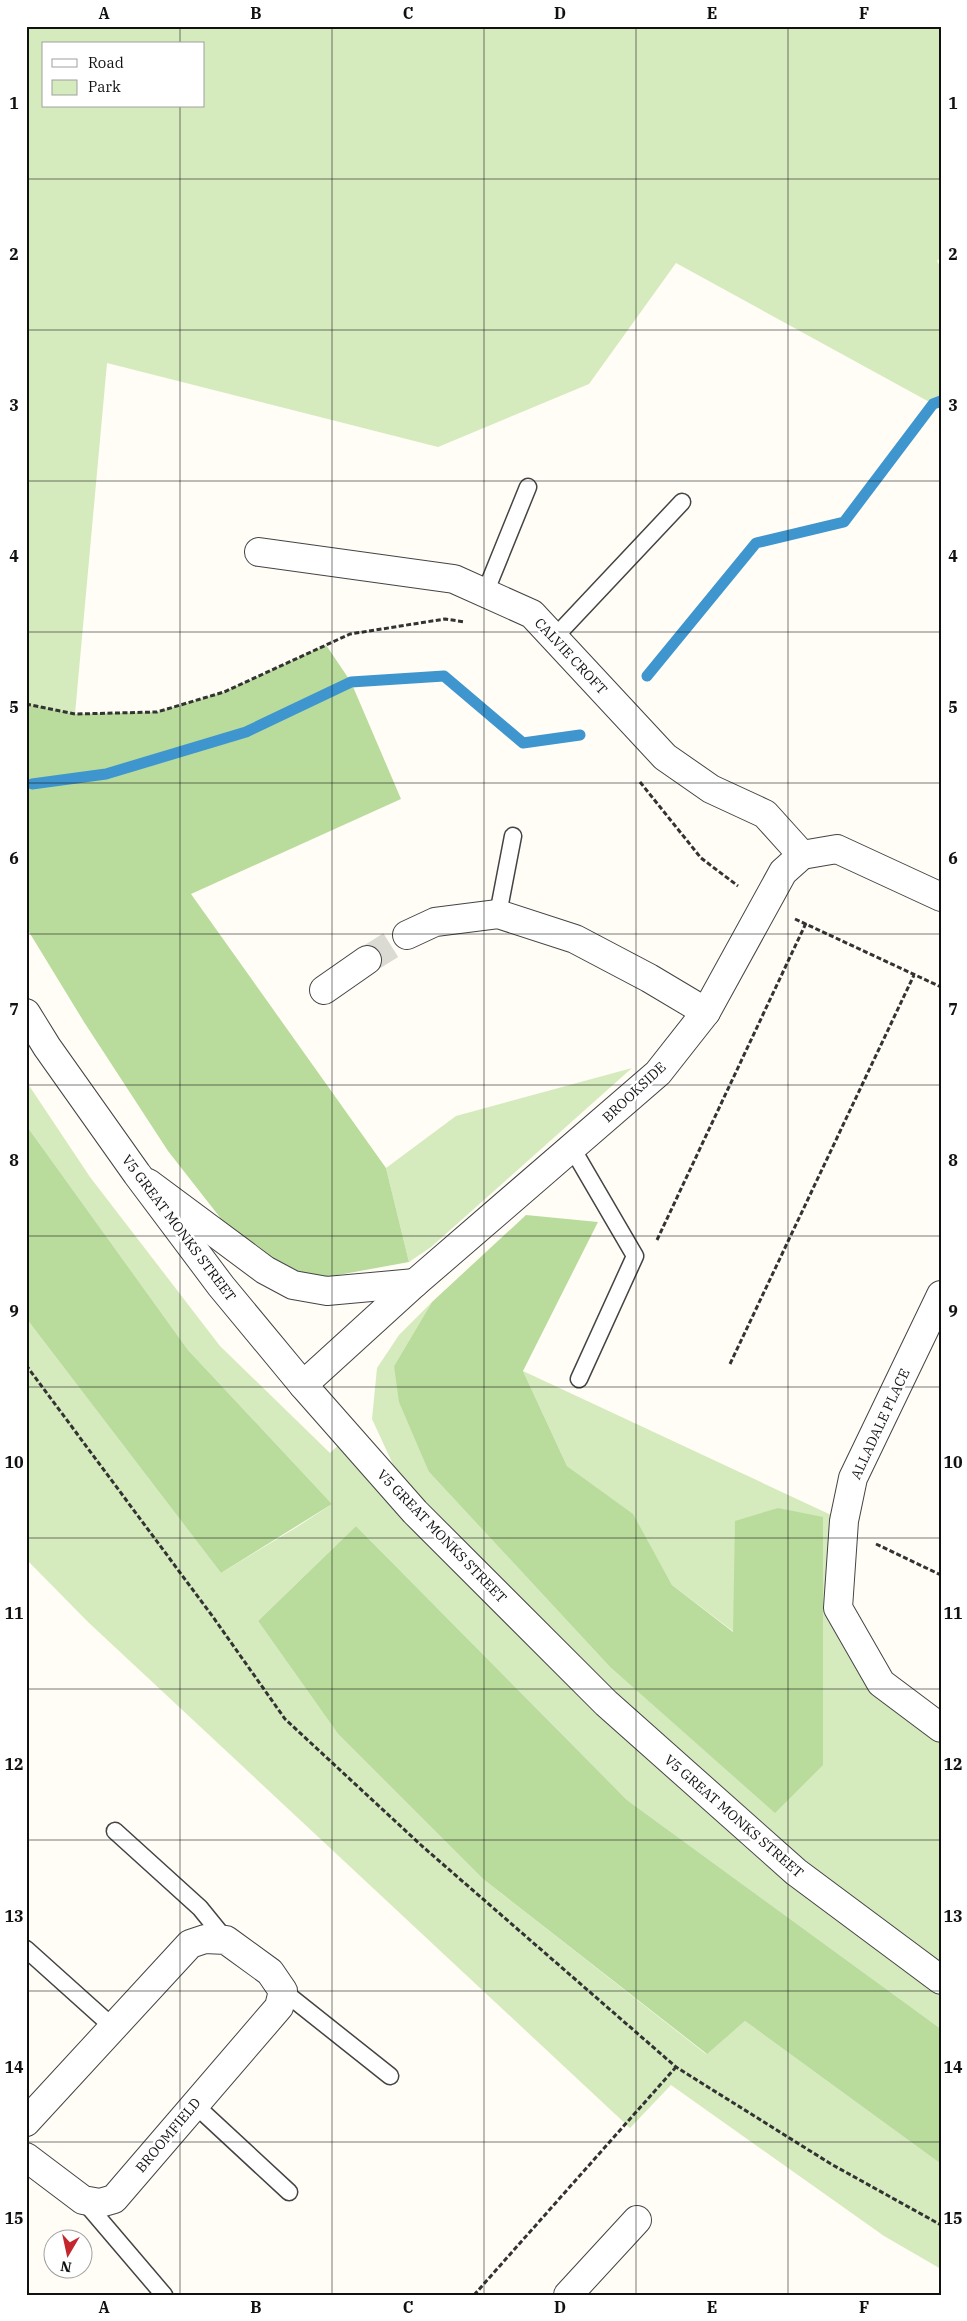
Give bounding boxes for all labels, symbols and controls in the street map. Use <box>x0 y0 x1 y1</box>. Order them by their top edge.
text: A <box>98 3 110 23</box>
text: B <box>250 3 262 23</box>
text: C <box>403 3 413 23</box>
text: D <box>554 3 566 23</box>
text: E <box>707 3 717 23</box>
text: F <box>859 3 869 23</box>
legend <box>42 42 205 108</box>
text: Road <box>88 53 124 72</box>
text: Park <box>88 77 121 96</box>
text: 1 <box>9 93 19 113</box>
text: 1 <box>948 93 958 113</box>
text: 2 <box>9 244 19 264</box>
text: 2 <box>948 244 958 264</box>
text: 3 <box>9 395 19 415</box>
text: 3 <box>948 395 958 415</box>
text: 4 <box>9 546 19 566</box>
text: 4 <box>948 546 958 566</box>
street label: CALVIE CROFT <box>531 614 611 698</box>
text: 5 <box>9 697 19 717</box>
text: 5 <box>948 697 958 717</box>
text: 6 <box>9 848 19 868</box>
text: 6 <box>948 848 958 868</box>
text: 7 <box>9 999 19 1019</box>
text: 7 <box>948 999 958 1019</box>
street label: BROOKSIDE <box>598 1058 670 1126</box>
text: 8 <box>9 1150 19 1170</box>
text: 8 <box>948 1150 958 1170</box>
street label: V5 GREAT MONKS STREET <box>118 1151 240 1305</box>
text: 9 <box>9 1301 19 1321</box>
text: 9 <box>948 1301 958 1321</box>
street label: ALLADALE PLACE <box>846 1366 914 1482</box>
text: 10 <box>4 1452 24 1472</box>
text: 10 <box>943 1452 963 1472</box>
street label: V5 GREAT MONKS STREET <box>373 1465 511 1607</box>
text: 11 <box>4 1603 24 1623</box>
text: 11 <box>943 1603 963 1623</box>
street label: V5 GREAT MONKS STREET <box>661 1751 807 1881</box>
text: 12 <box>4 1754 24 1774</box>
text: 12 <box>943 1754 963 1774</box>
text: 13 <box>4 1906 24 1926</box>
text: 13 <box>943 1906 963 1926</box>
text: 14 <box>4 2057 24 2077</box>
text: 14 <box>943 2057 963 2077</box>
street label: BROOMFIELD <box>132 2094 204 2176</box>
text: 15 <box>4 2208 24 2228</box>
text: 15 <box>943 2208 963 2228</box>
north arrow <box>42 2228 92 2278</box>
text: N <box>59 2257 73 2277</box>
text: A <box>98 2297 110 2317</box>
text: B <box>250 2297 262 2317</box>
text: C <box>403 2297 413 2317</box>
text: D <box>554 2297 566 2317</box>
text: E <box>707 2297 717 2317</box>
text: F <box>859 2297 869 2317</box>

